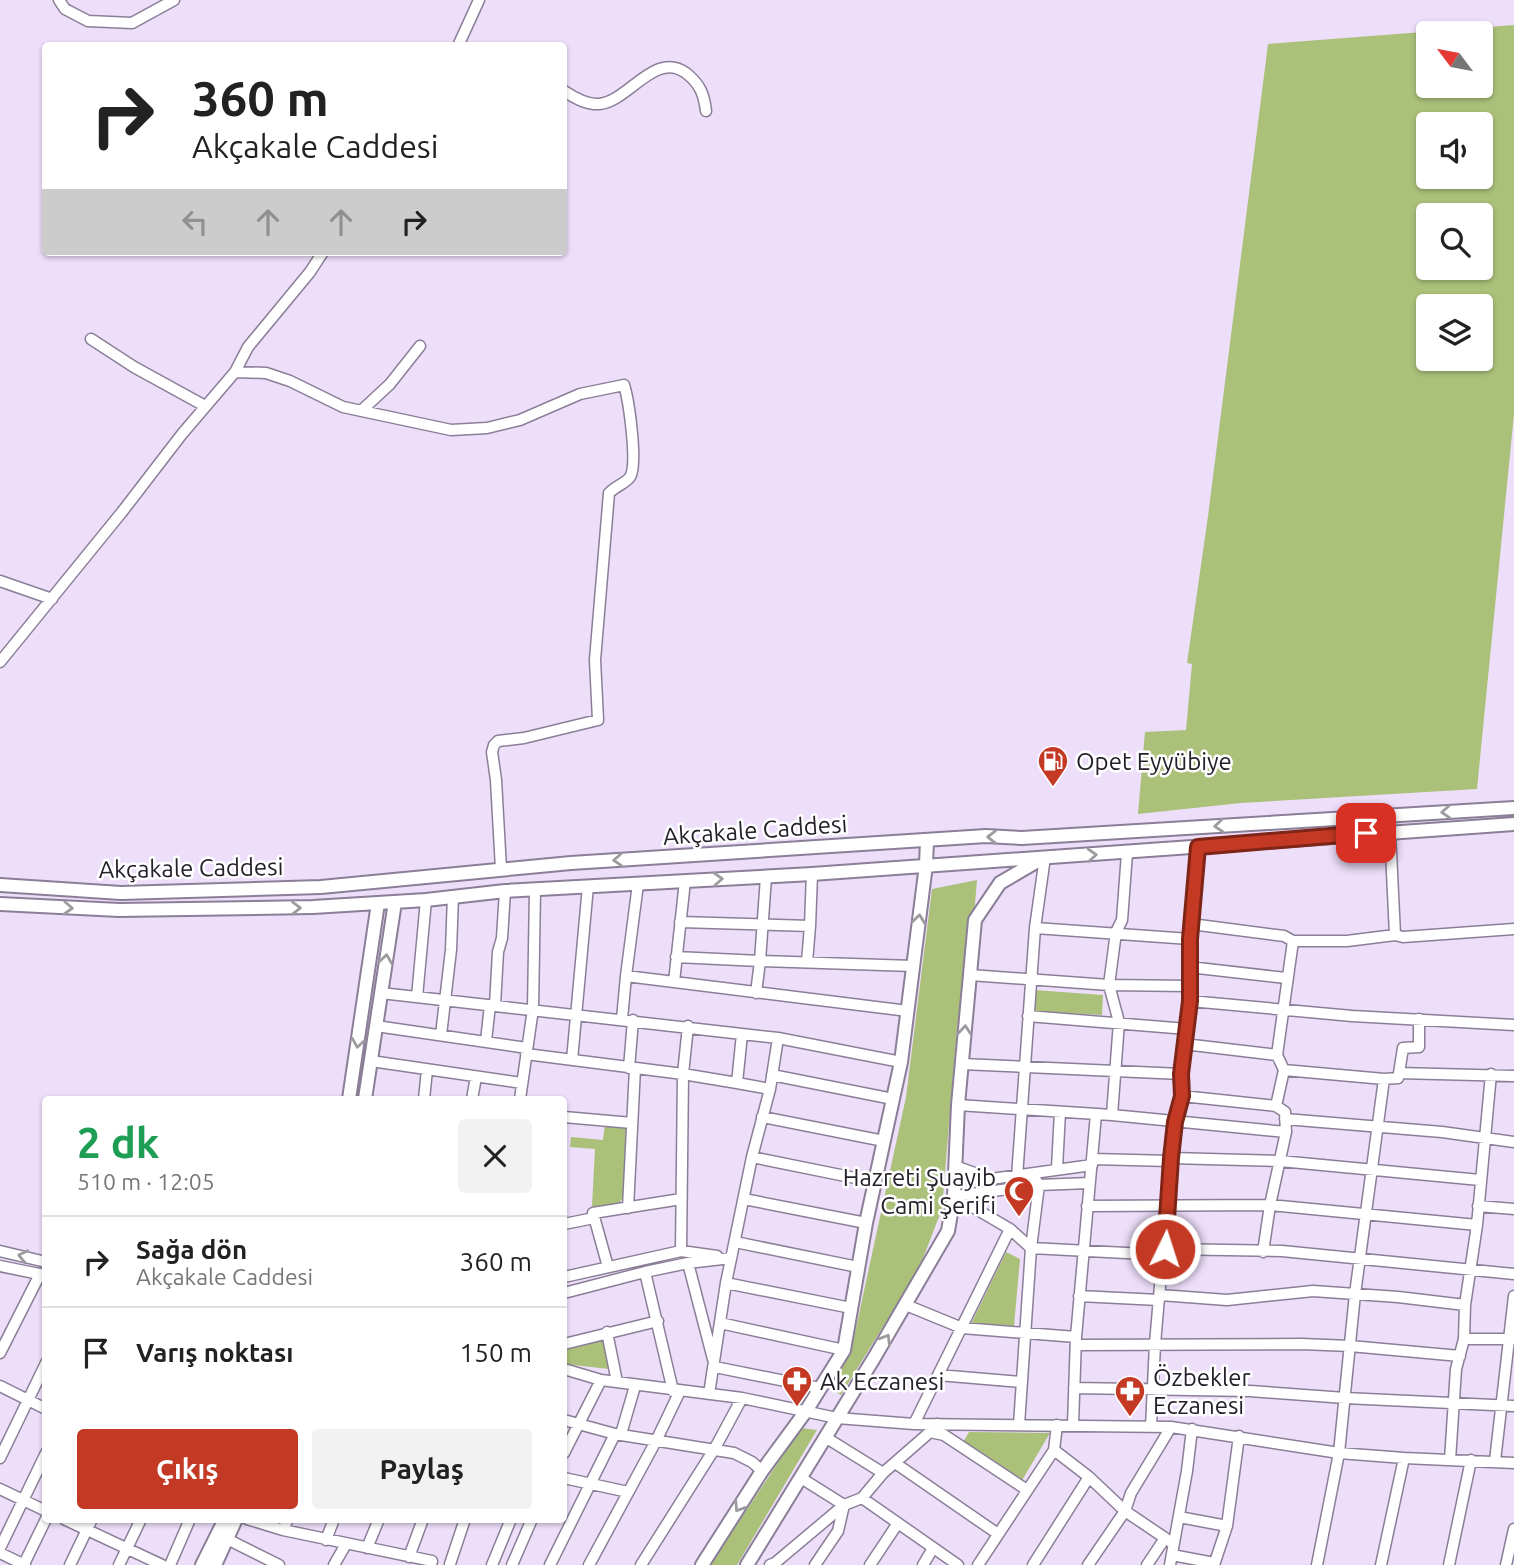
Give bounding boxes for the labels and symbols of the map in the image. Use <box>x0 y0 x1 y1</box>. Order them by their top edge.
north arrow <box>1416 21 1493 98</box>
fuel station icon: Opet Eyyübiye <box>1036 744 1070 788</box>
place label: Opet Eyyübiye <box>1076 748 1232 775</box>
pin <box>1336 803 1396 863</box>
one-way arrow <box>1440 804 1451 819</box>
street label: Akçakale Caddesi <box>662 810 848 850</box>
one-way arrow <box>1213 818 1224 833</box>
one-way arrow <box>986 829 997 844</box>
one-way arrow <box>1086 847 1097 862</box>
street label: Akçakale Caddesi <box>98 853 284 883</box>
one-way arrow <box>612 853 623 868</box>
one-way arrow <box>713 872 724 887</box>
one-way arrow <box>63 900 74 915</box>
one-way arrow <box>290 900 301 915</box>
one-way arrow <box>912 914 927 925</box>
one-way arrow <box>379 953 394 965</box>
one-way arrow <box>957 1025 972 1036</box>
one-way arrow <box>351 1037 366 1049</box>
place label: Hazreti Şuayib Cami Şerifi <box>843 1164 996 1219</box>
mosque icon: Hazreti Şuayib Cami Şerifi <box>1002 1174 1036 1218</box>
position arrow <box>1128 1212 1202 1286</box>
one-way arrow <box>17 1250 29 1265</box>
one-way arrow <box>878 1333 891 1346</box>
pharmacy icon: Ak Eczanesi <box>780 1364 814 1408</box>
place label: Özbekler Eczanesi <box>1153 1364 1251 1419</box>
place label: Ak Eczanesi <box>820 1368 944 1395</box>
pharmacy icon: Özbekler Eczanesi <box>1113 1374 1147 1418</box>
one-way arrow <box>734 1499 747 1512</box>

